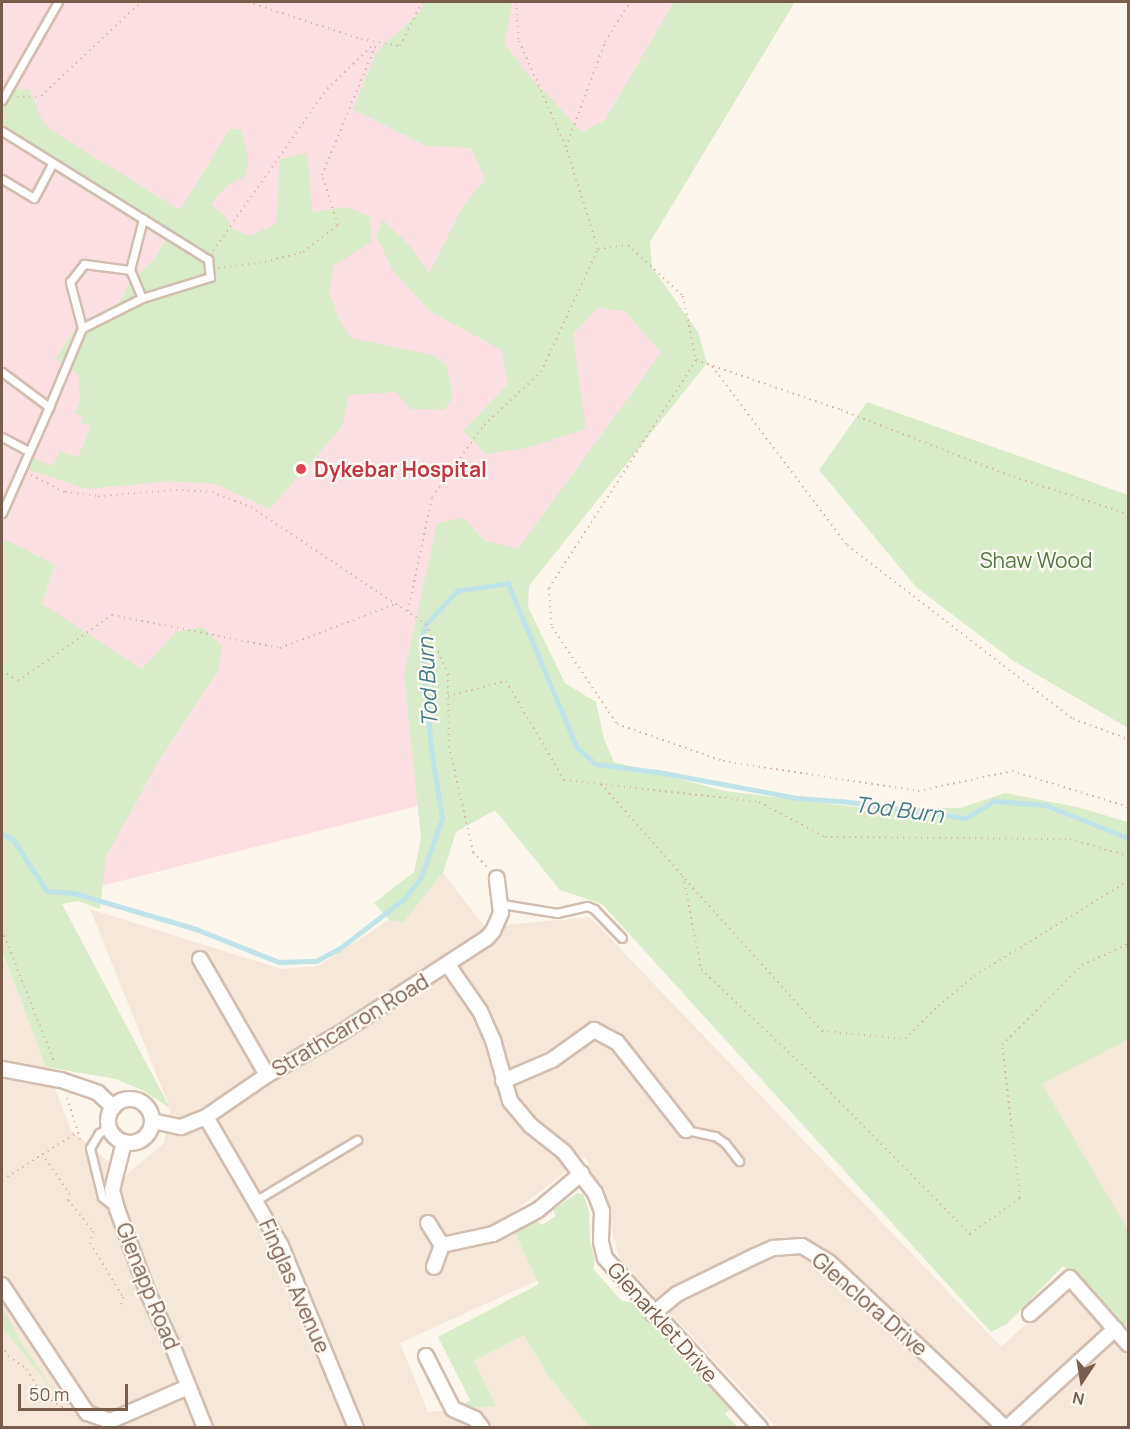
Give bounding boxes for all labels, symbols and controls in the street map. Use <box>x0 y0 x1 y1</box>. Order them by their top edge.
place label: Dykebar Hospital <box>314 456 487 482</box>
marker: Dykebar Hospital <box>292 460 310 478</box>
park label: Shaw Wood <box>980 547 1092 573</box>
water label: Tod Burn <box>412 637 444 727</box>
water label: Tod Burn <box>853 791 945 829</box>
street label: Strathcarron Road <box>267 968 433 1082</box>
street label: Finglas Avenue <box>254 1215 336 1357</box>
street label: Glenapp Road <box>111 1219 185 1353</box>
street label: Glenclora Drive <box>807 1247 933 1361</box>
street label: Glenarklet Drive <box>603 1257 723 1387</box>
north arrow <box>1052 1351 1112 1411</box>
scale bar <box>21 1372 130 1410</box>
text: 50 m <box>29 1382 69 1406</box>
text: N <box>1070 1387 1086 1411</box>

